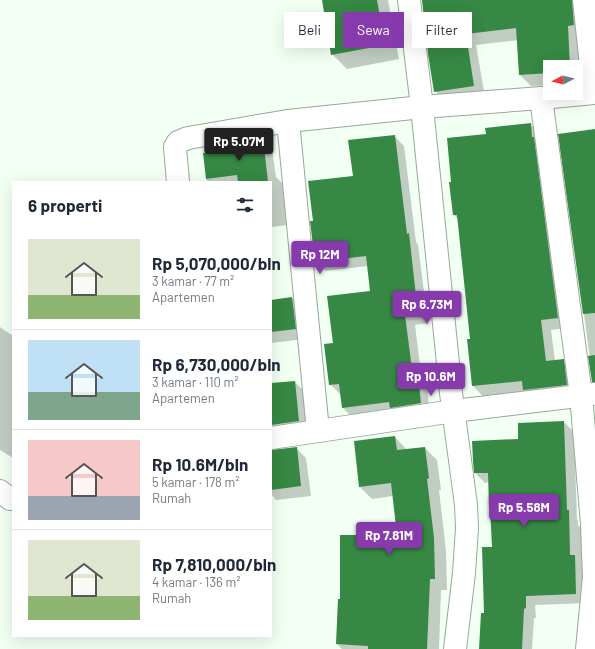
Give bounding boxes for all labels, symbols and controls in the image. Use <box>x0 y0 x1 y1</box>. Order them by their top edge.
chip: Beli <box>284 12 335 48</box>
chip: Sewa <box>343 12 404 48</box>
chip: Filter <box>412 12 472 48</box>
north arrow <box>543 60 583 100</box>
map controls <box>543 60 583 100</box>
pin: Rp 5.07M <box>198 128 280 162</box>
text: Rp 5.07M <box>213 133 265 149</box>
icon: filters <box>234 194 256 216</box>
text: 6 properti <box>28 195 102 215</box>
pin: Rp 12M <box>287 241 353 275</box>
text: Rp 12M <box>300 246 340 262</box>
text: Rp 5,070,000/bln <box>152 253 281 273</box>
icon: home <box>60 255 108 303</box>
text: 3 kamar · 77 m² <box>152 273 234 289</box>
text: Apartemen <box>152 289 215 305</box>
pin: Rp 6.73M <box>386 291 468 325</box>
text: Rp 6.73M <box>401 296 453 312</box>
text: Rp 6,730,000/bln <box>152 354 281 374</box>
icon: home <box>60 356 108 404</box>
pin: Rp 10.6M <box>390 363 472 397</box>
text: Rp 10.6M <box>406 368 456 384</box>
text: 3 kamar · 110 m² <box>152 374 238 390</box>
text: Apartemen <box>152 390 215 406</box>
text: Rp 10.6M/bln <box>152 454 248 474</box>
icon: home <box>60 456 108 504</box>
text: 5 kamar · 178 m² <box>152 474 239 490</box>
text: Rumah <box>152 490 191 506</box>
pin: Rp 5.58M <box>483 494 565 528</box>
text: Rp 5.58M <box>498 499 550 515</box>
pin: Rp 7.81M <box>348 522 430 556</box>
text: Rp 7.81M <box>365 527 413 543</box>
text: Rp 7,810,000/bln <box>152 554 276 574</box>
icon: home <box>60 556 108 604</box>
text: 4 kamar · 136 m² <box>152 574 240 590</box>
text: Rumah <box>152 590 191 606</box>

